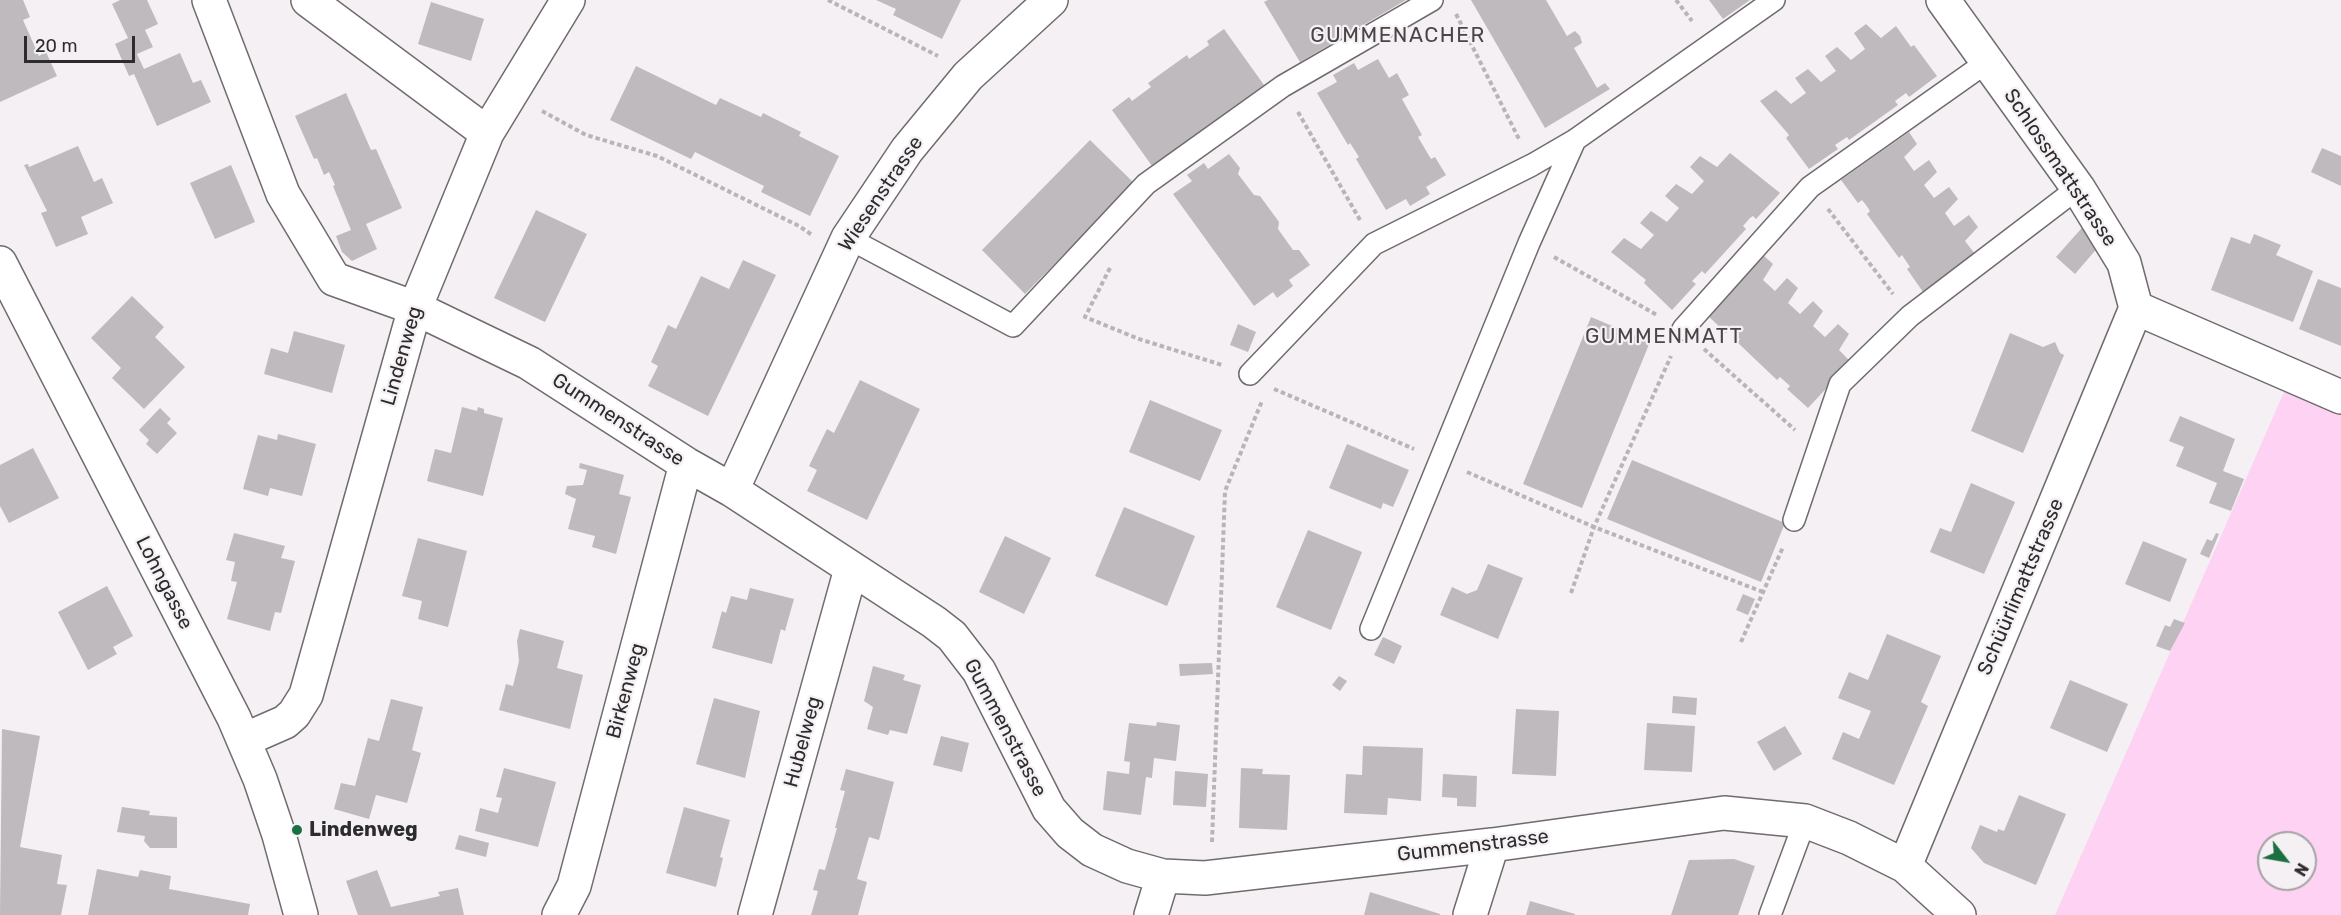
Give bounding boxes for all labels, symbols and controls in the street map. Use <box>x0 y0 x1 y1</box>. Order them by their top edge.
district label: GUMMENACHER <box>1310 23 1486 49</box>
scale bar <box>27 24 138 62</box>
text: 20 m <box>35 35 77 57</box>
street label: Schlossmattstrasse <box>1998 85 2122 251</box>
street label: Wiesenstrasse <box>834 132 928 256</box>
street label: Lindenweg <box>376 304 428 408</box>
district label: GUMMENMATT <box>1585 324 1743 350</box>
street label: Gummenstrasse <box>547 368 689 472</box>
street label: Schüürlimattstrasse <box>1973 495 2069 679</box>
street label: Lohngasse <box>130 532 198 634</box>
street label: Birkenweg <box>602 641 650 741</box>
street label: Gummenstrasse <box>959 655 1051 801</box>
street label: Hubelweg <box>779 694 827 790</box>
place label: Lindenweg <box>309 818 418 842</box>
marker: Lindenweg <box>290 823 304 837</box>
street label: Gummenstrasse <box>1396 825 1550 867</box>
north arrow <box>2257 831 2317 891</box>
text: N <box>2290 860 2312 879</box>

